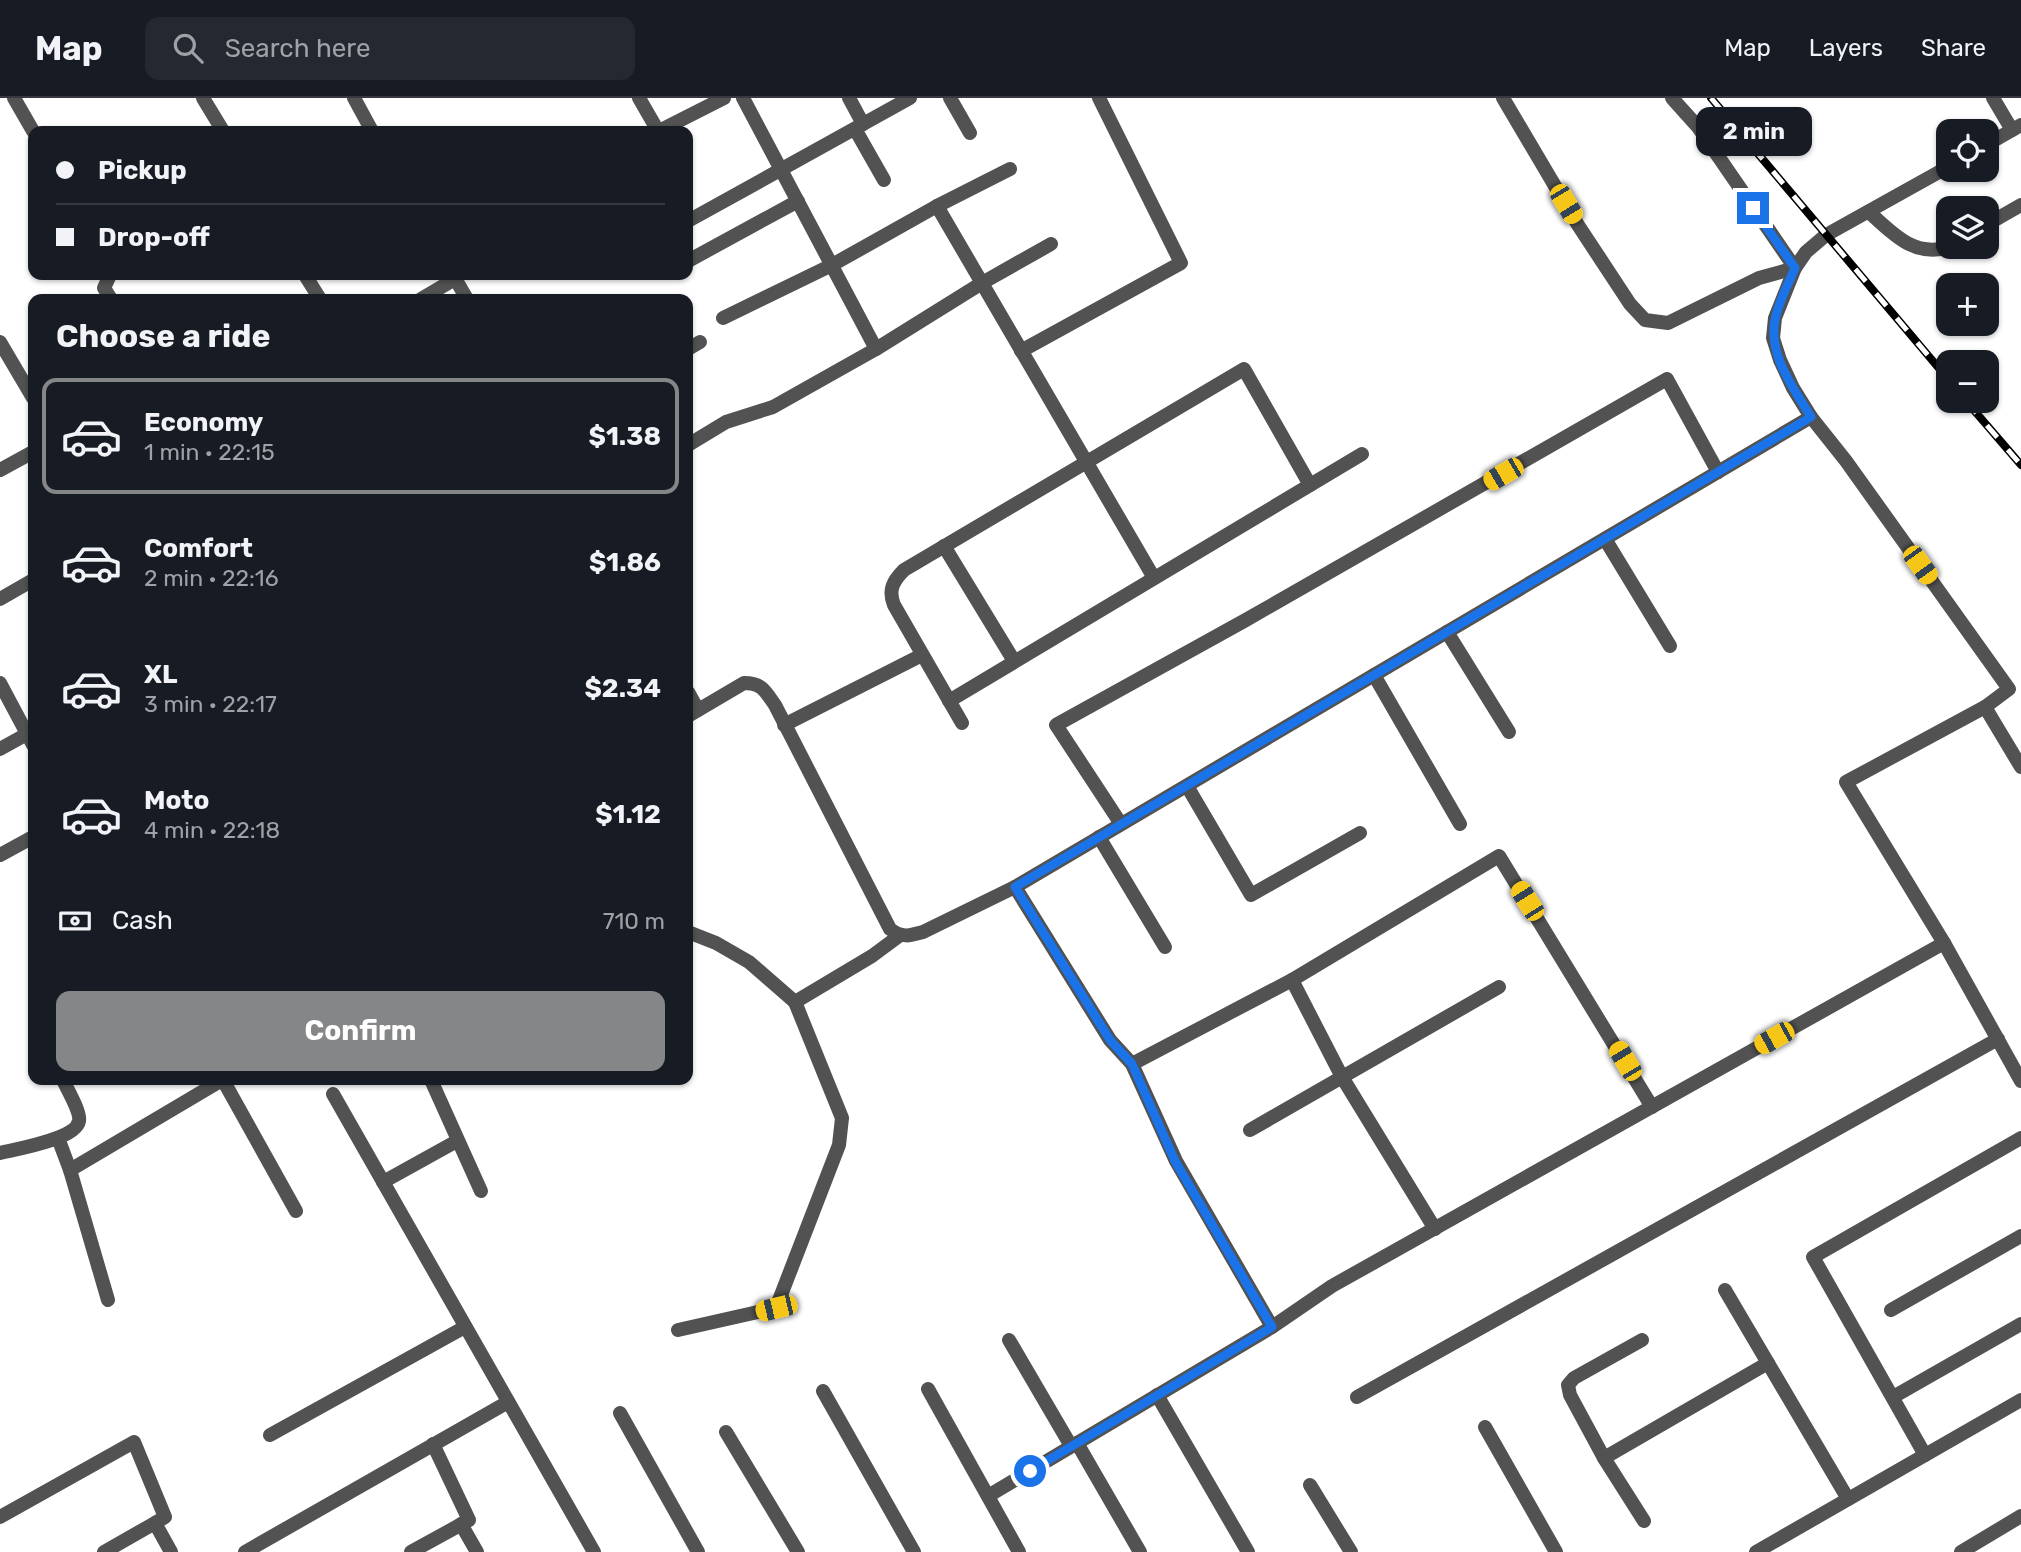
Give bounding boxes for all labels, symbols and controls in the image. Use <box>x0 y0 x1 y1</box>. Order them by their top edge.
search box <box>145 17 635 80</box>
text: Map <box>35 29 103 68</box>
icon: search <box>169 29 207 67</box>
text: Search here <box>225 33 370 64</box>
text: Map <box>1724 34 1771 62</box>
text: Layers <box>1809 34 1883 62</box>
text: Share <box>1921 34 1986 62</box>
callout: 2 min <box>1695 106 1811 155</box>
text: 2 min <box>1723 117 1785 145</box>
map controls <box>1936 119 1999 413</box>
button: locate <box>1936 119 1999 182</box>
text: Pickup <box>98 155 187 186</box>
car <box>1547 181 1586 227</box>
route end <box>1737 192 1769 224</box>
button: layers <box>1936 196 1999 259</box>
text: Drop-off <box>98 222 210 253</box>
button: + <box>1936 273 1999 336</box>
text: Choose a ride <box>56 317 270 355</box>
button: − <box>1936 350 1999 413</box>
icon: car <box>60 405 123 468</box>
text: Economy <box>144 407 263 438</box>
text: $1.38 <box>589 421 661 452</box>
text: 1 min · 22:15 <box>144 438 275 466</box>
car <box>1480 454 1527 494</box>
icon: car <box>60 531 123 594</box>
text: Comfort <box>144 533 253 564</box>
car <box>1900 542 1941 588</box>
text: $1.86 <box>589 547 661 578</box>
text: 2 min · 22:16 <box>144 564 279 592</box>
icon: car <box>60 657 123 720</box>
text: XL <box>144 659 177 690</box>
text: $2.34 <box>584 673 661 704</box>
text: 3 min · 22:17 <box>144 690 277 718</box>
icon: car <box>60 783 123 846</box>
text: Moto <box>144 785 209 816</box>
text: $1.12 <box>595 799 661 830</box>
text: 4 min · 22:18 <box>144 816 280 844</box>
car <box>1507 878 1548 924</box>
icon: cash <box>56 902 94 940</box>
text: Cash <box>112 905 173 936</box>
text: 710 m <box>603 907 665 935</box>
button: Confirm <box>56 991 665 1071</box>
car <box>1751 1019 1798 1057</box>
car <box>1606 1038 1645 1084</box>
car <box>754 1293 799 1323</box>
route start <box>1014 1455 1046 1487</box>

